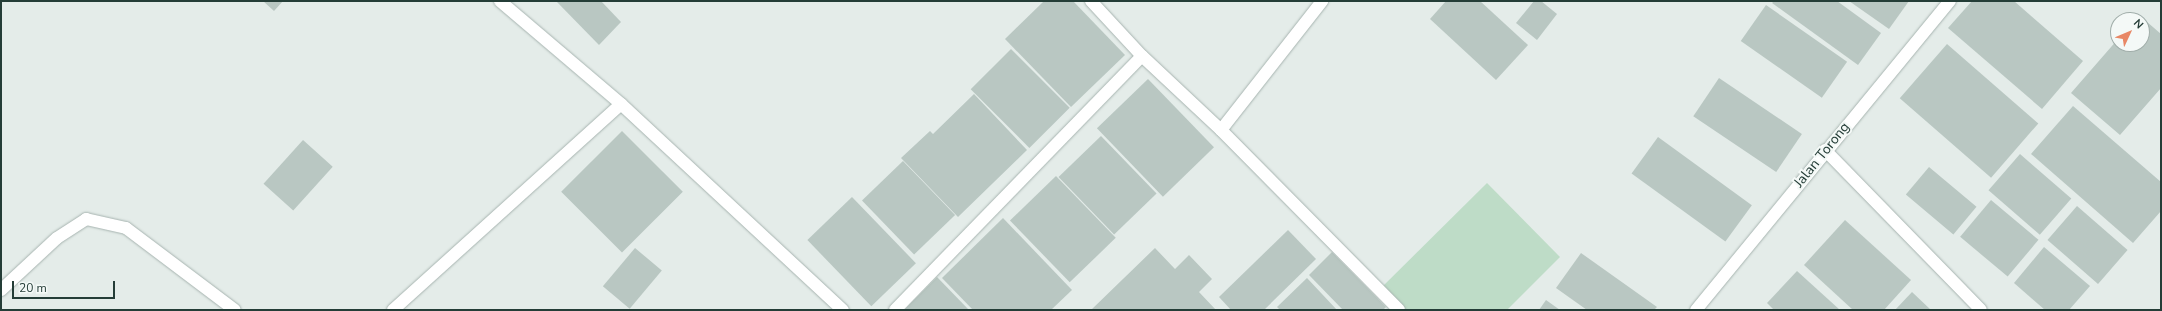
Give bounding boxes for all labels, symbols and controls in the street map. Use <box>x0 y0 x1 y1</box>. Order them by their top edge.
north arrow <box>2110 12 2150 52</box>
text: N <box>2130 16 2147 32</box>
street label: Jalan Torong <box>1791 119 1853 191</box>
scale bar <box>14 273 117 299</box>
text: 20 m <box>19 280 47 296</box>

